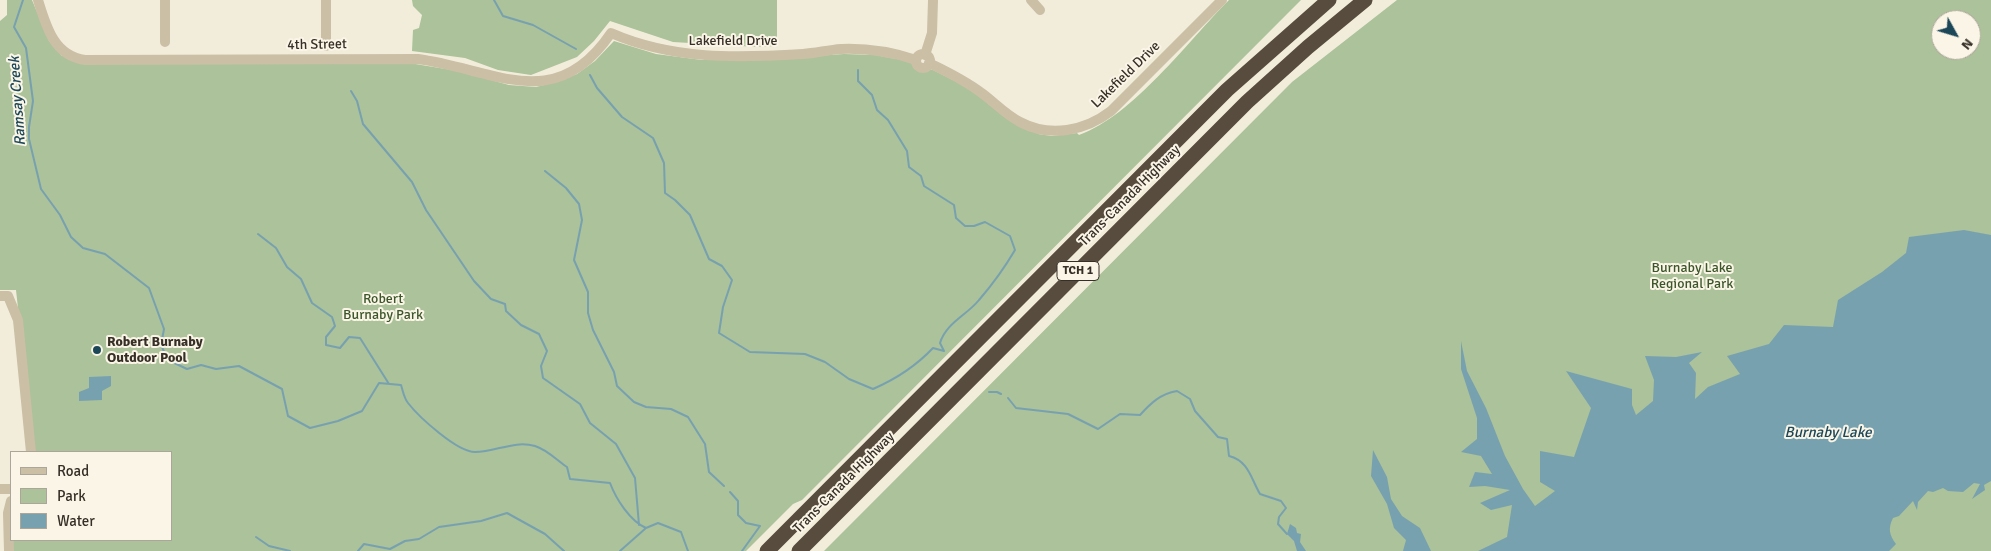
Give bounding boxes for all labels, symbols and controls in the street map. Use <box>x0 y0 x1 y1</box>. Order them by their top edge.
north arrow <box>1931 10 1981 60</box>
street label: Lakefield Drive <box>689 33 777 49</box>
text: N <box>1958 35 1977 53</box>
street label: 4th Street <box>287 36 347 54</box>
street label: Lakefield Drive <box>1088 38 1164 112</box>
water label: Ramsay Creek <box>6 56 30 146</box>
street label: Trans-Canada Highway <box>1076 142 1184 250</box>
park label: Burnaby Lake Regional Park <box>1651 260 1733 292</box>
road number: TCH 1 <box>1057 262 1099 280</box>
park label: Robert Burnaby Park <box>343 291 423 324</box>
place label: Robert Burnaby Outdoor Pool <box>107 334 203 367</box>
marker: Robert Burnaby Outdoor Pool <box>91 344 103 356</box>
water label: Burnaby Lake <box>1785 424 1871 442</box>
street label: Trans-Canada Highway <box>790 429 898 537</box>
legend <box>10 451 172 541</box>
text: Road <box>57 462 89 480</box>
text: Park <box>57 487 86 505</box>
text: Water <box>57 512 95 530</box>

